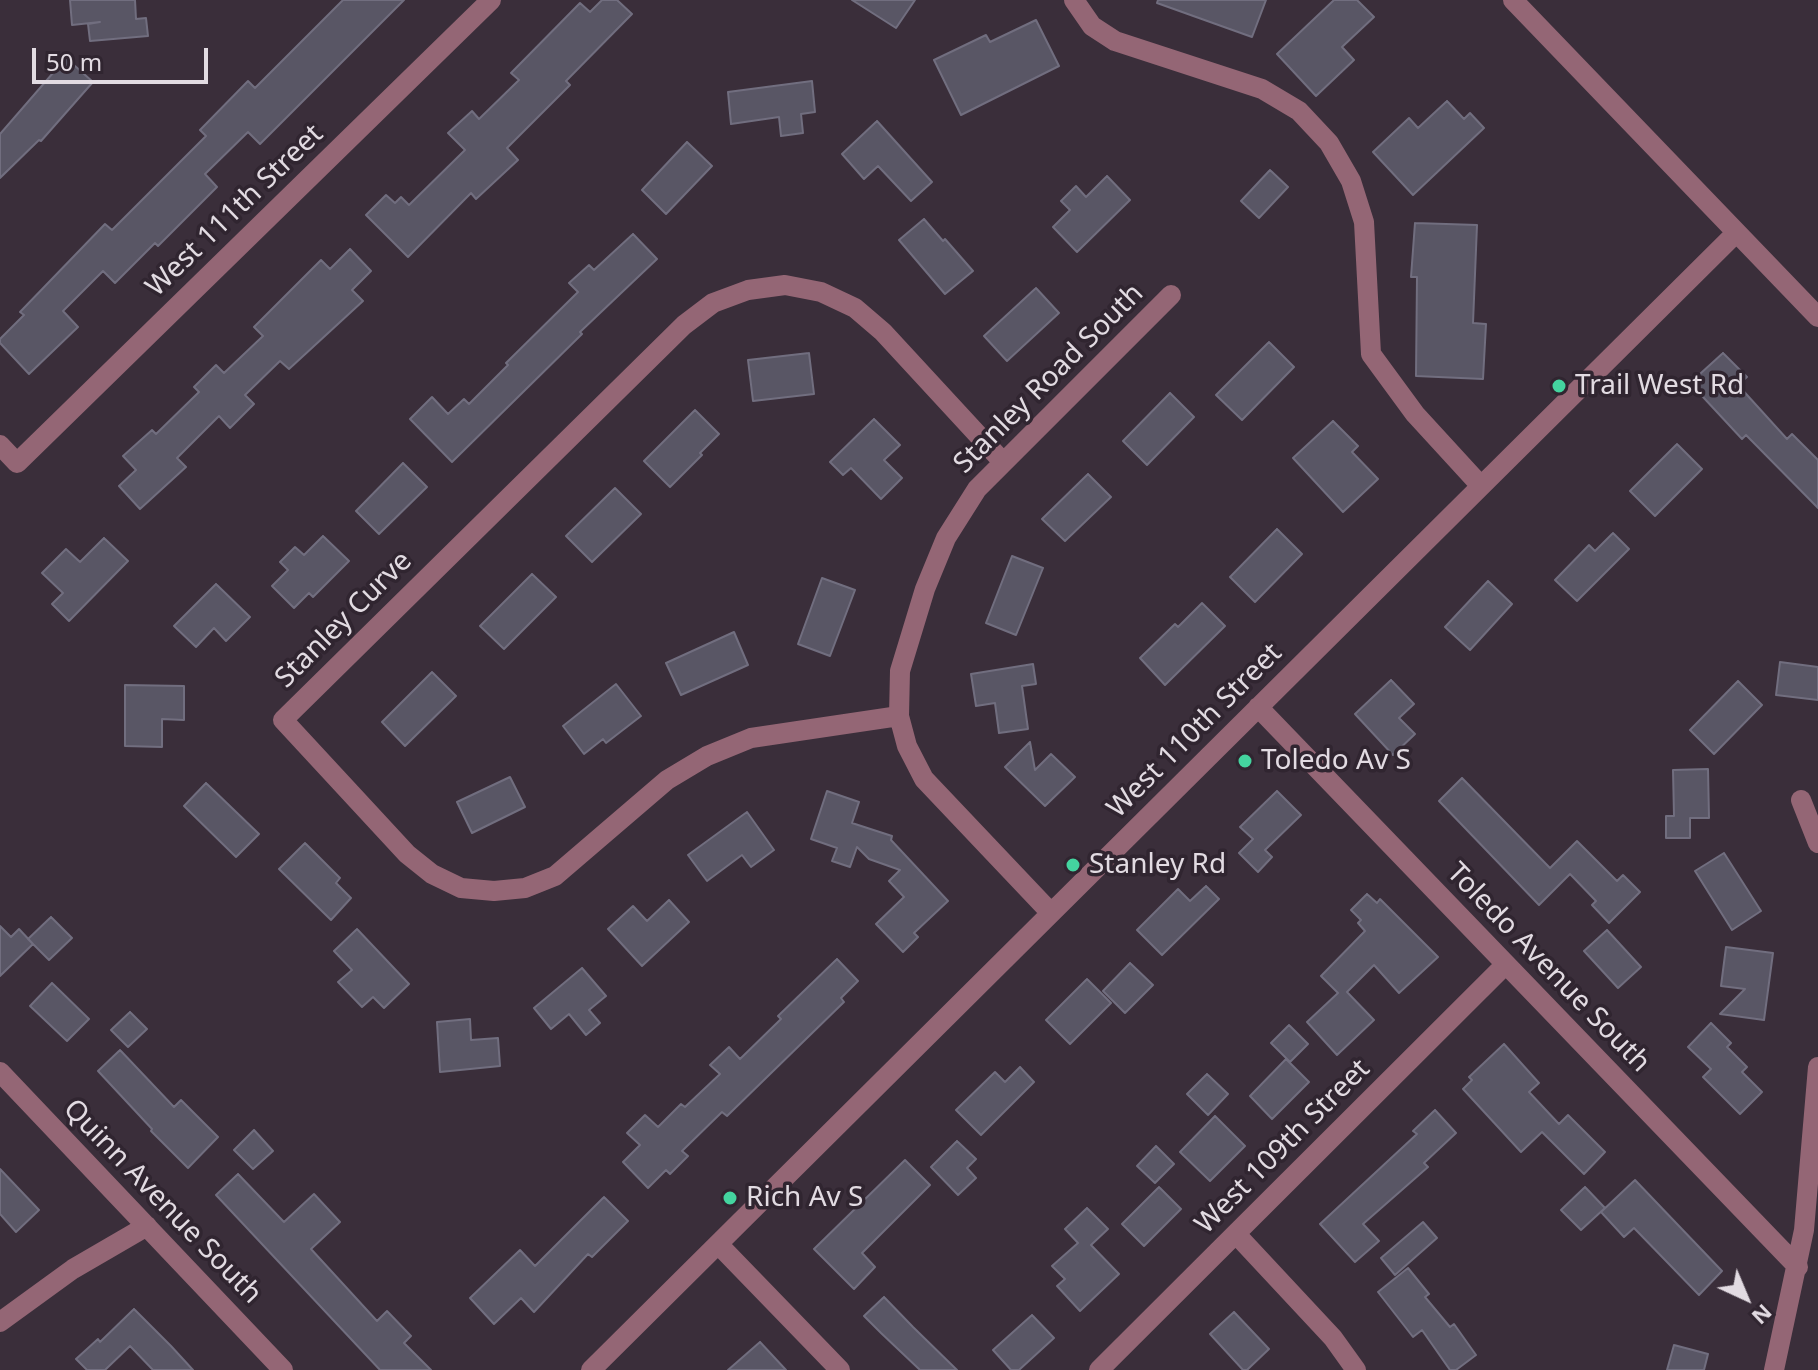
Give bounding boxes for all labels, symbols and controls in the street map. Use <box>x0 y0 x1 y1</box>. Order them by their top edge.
scale bar <box>36 32 212 82</box>
text: 50 m <box>46 45 102 78</box>
street label: West 111th Street <box>140 118 330 304</box>
street label: Stanley Road South <box>947 277 1151 481</box>
place label: Trail West Rd <box>1575 369 1744 403</box>
marker: Trail West Rd <box>1550 377 1568 395</box>
street label: Stanley Curve <box>269 545 419 695</box>
street label: West 110th Street <box>1101 637 1289 825</box>
place label: Toledo Av S <box>1261 744 1411 778</box>
marker: Toledo Av S <box>1236 752 1254 770</box>
place label: Stanley Rd <box>1089 848 1226 882</box>
marker: Stanley Rd <box>1064 856 1082 874</box>
street label: Toledo Avenue South <box>1439 856 1657 1080</box>
street label: West 109th Street <box>1189 1053 1377 1241</box>
street label: Quinn Avenue South <box>56 1093 268 1311</box>
place label: Rich Av S <box>746 1181 863 1215</box>
marker: Rich Av S <box>721 1189 739 1207</box>
north arrow <box>1706 1258 1786 1338</box>
text: N <box>1746 1298 1780 1332</box>

